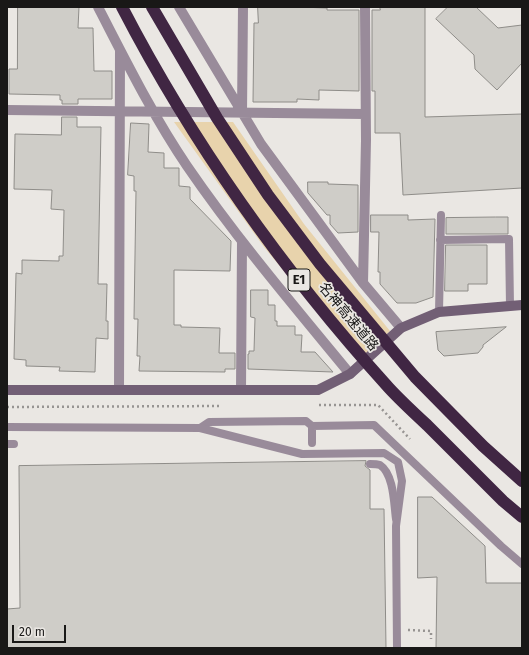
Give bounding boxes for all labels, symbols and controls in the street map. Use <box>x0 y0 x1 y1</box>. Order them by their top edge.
road number: E1 <box>288 269 310 291</box>
street label: 名神高速道路 <box>315 279 381 355</box>
scale bar <box>14 617 68 643</box>
text: 20 m <box>19 625 45 639</box>

